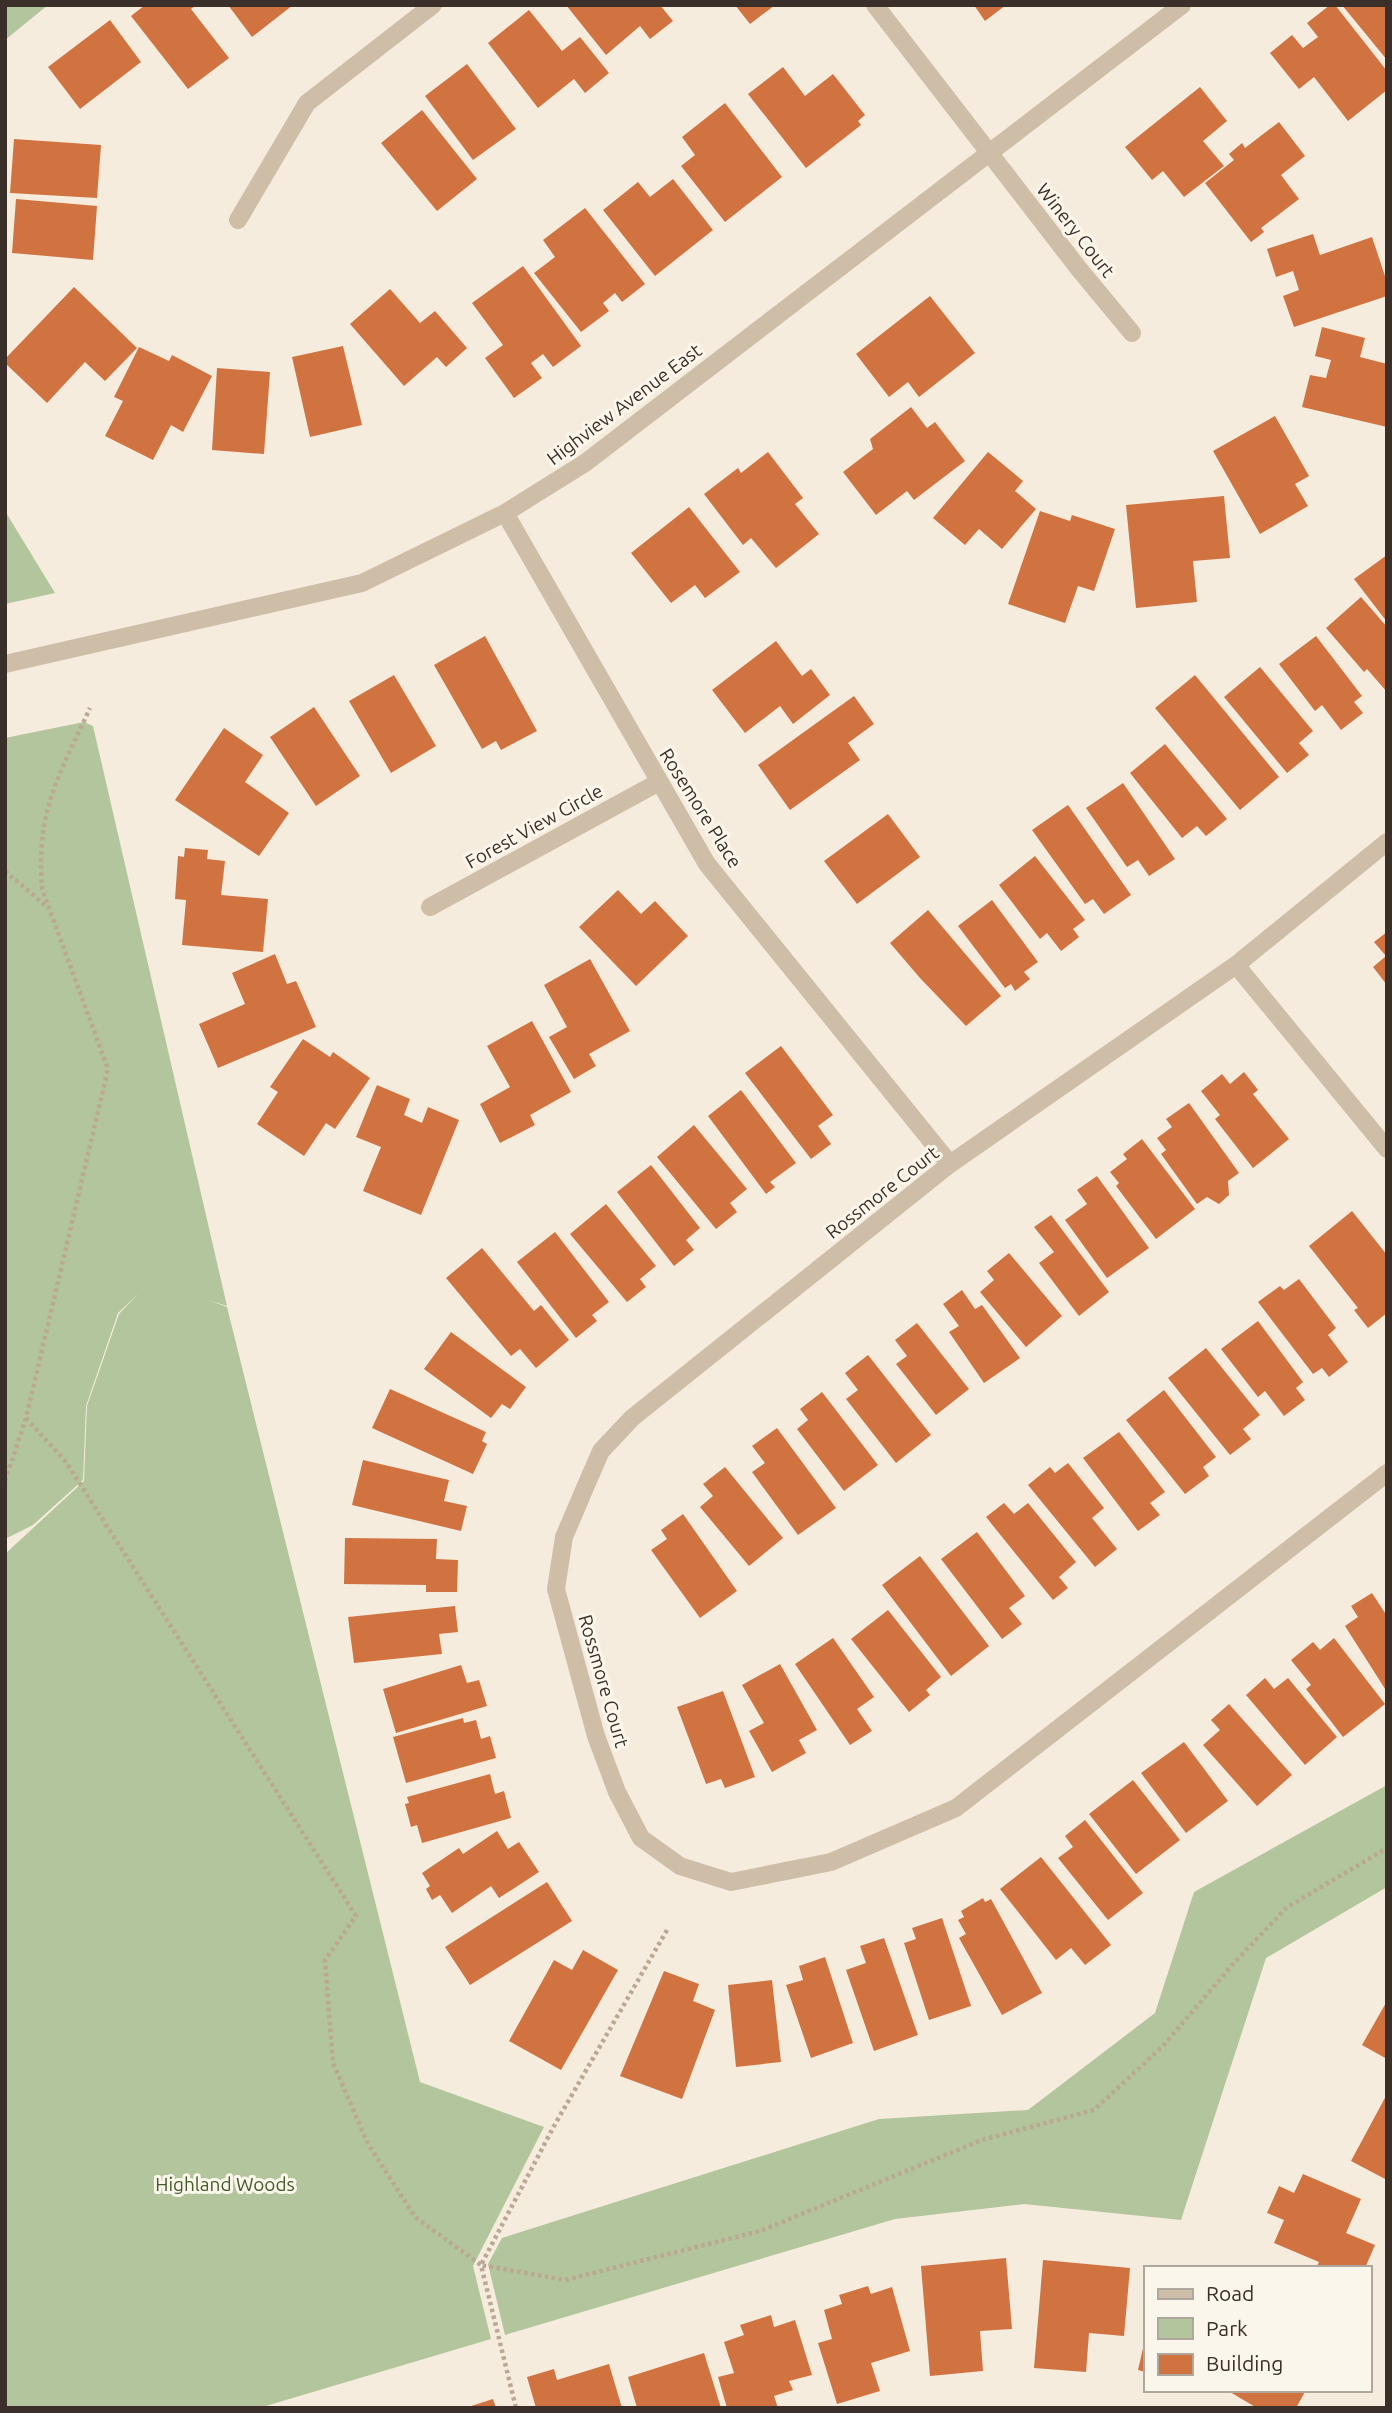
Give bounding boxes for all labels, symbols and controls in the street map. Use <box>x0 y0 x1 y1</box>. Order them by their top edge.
street label: Winery Court <box>1032 179 1120 282</box>
street label: Highview Avenue East <box>542 338 706 469</box>
street label: Rosemore Place <box>655 744 747 872</box>
street label: Forest View Circle <box>462 779 606 873</box>
street label: Rossmore Court <box>821 1141 943 1243</box>
street label: Rossmore Court <box>575 1612 634 1750</box>
park label: Highland Woods <box>155 2173 295 2195</box>
legend <box>1144 2266 1371 2392</box>
text: Road <box>1206 2281 1254 2305</box>
text: Park <box>1206 2316 1248 2340</box>
text: Building <box>1206 2351 1283 2375</box>

